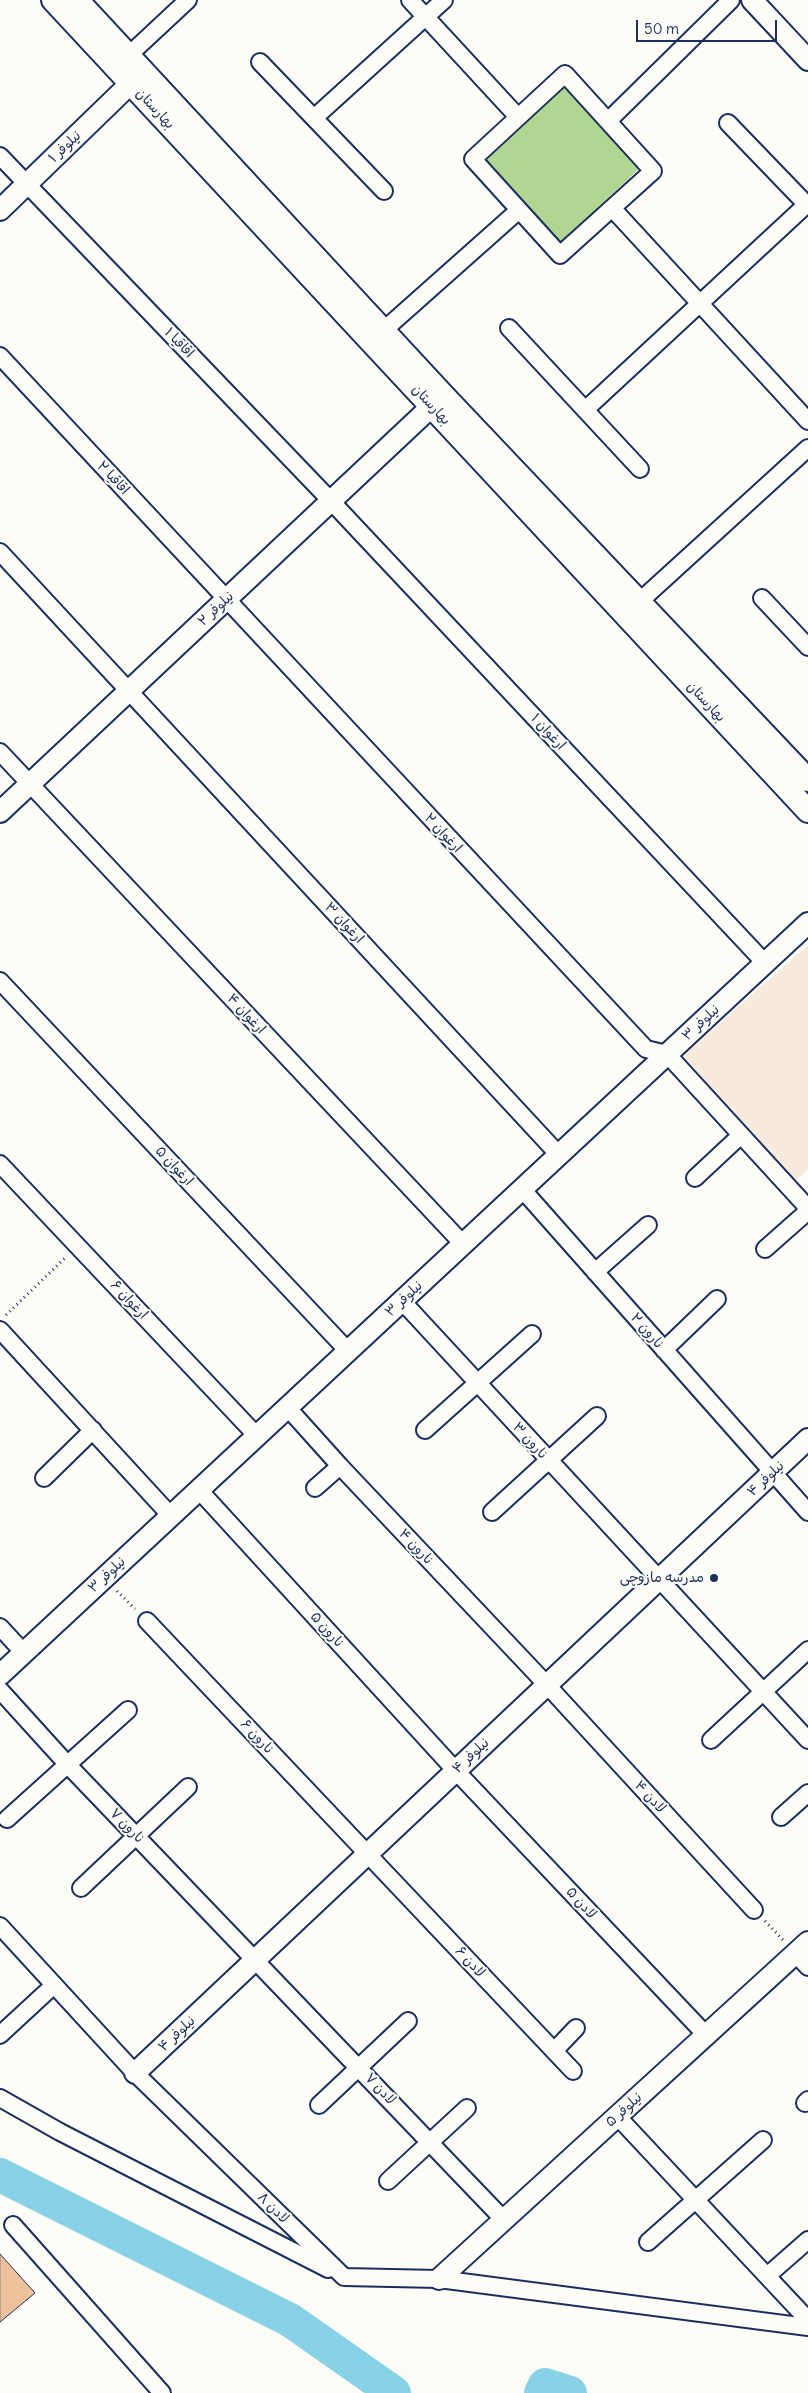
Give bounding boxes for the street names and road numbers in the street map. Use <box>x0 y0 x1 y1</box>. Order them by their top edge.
street label: بهارستان <box>132 85 178 133</box>
street label: نیلوفر ۱ <box>45 127 85 167</box>
street label: اقاقیا ۱ <box>161 324 197 362</box>
street label: بهارستان <box>408 381 454 429</box>
street label: اقاقیا ۲ <box>93 458 133 498</box>
street label: نیلوفر ۲ <box>194 588 238 630</box>
street label: بهارستان <box>683 678 729 726</box>
street label: ارغوان ۱ <box>527 710 569 754</box>
street label: ارغوان ۲ <box>421 810 465 856</box>
street label: ارغوان ۳ <box>321 899 367 947</box>
street label: ارغوان ۴ <box>223 990 269 1038</box>
street label: نیلوفر ۳ <box>679 1001 723 1045</box>
street label: ارغوان ۵ <box>151 1143 197 1189</box>
street label: ارغوان ۶ <box>107 1277 151 1323</box>
street label: نیلوفر ۳ <box>382 1277 426 1321</box>
street label: نارون ۲ <box>627 1310 667 1352</box>
street label: نارون ۳ <box>509 1419 551 1463</box>
street label: نیلوفر ۴ <box>744 1458 788 1500</box>
street label: نارون ۴ <box>395 1525 437 1569</box>
street label: نیلوفر ۳ <box>85 1553 129 1597</box>
street label: نارون ۵ <box>307 1609 347 1651</box>
street label: نارون ۶ <box>237 1716 277 1758</box>
street label: نیلوفر ۴ <box>449 1735 493 1777</box>
street label: لادن ۴ <box>631 1777 669 1817</box>
street label: نارون ۷ <box>106 1805 148 1847</box>
street label: لادن ۵ <box>562 1884 600 1922</box>
street label: لادن ۶ <box>452 1943 488 1981</box>
street label: نیلوفر ۴ <box>155 2013 199 2055</box>
street label: لادن ۷ <box>361 2070 399 2108</box>
street label: نیلوفر ۵ <box>602 2089 646 2131</box>
street label: لادن ۸ <box>254 2189 292 2227</box>

